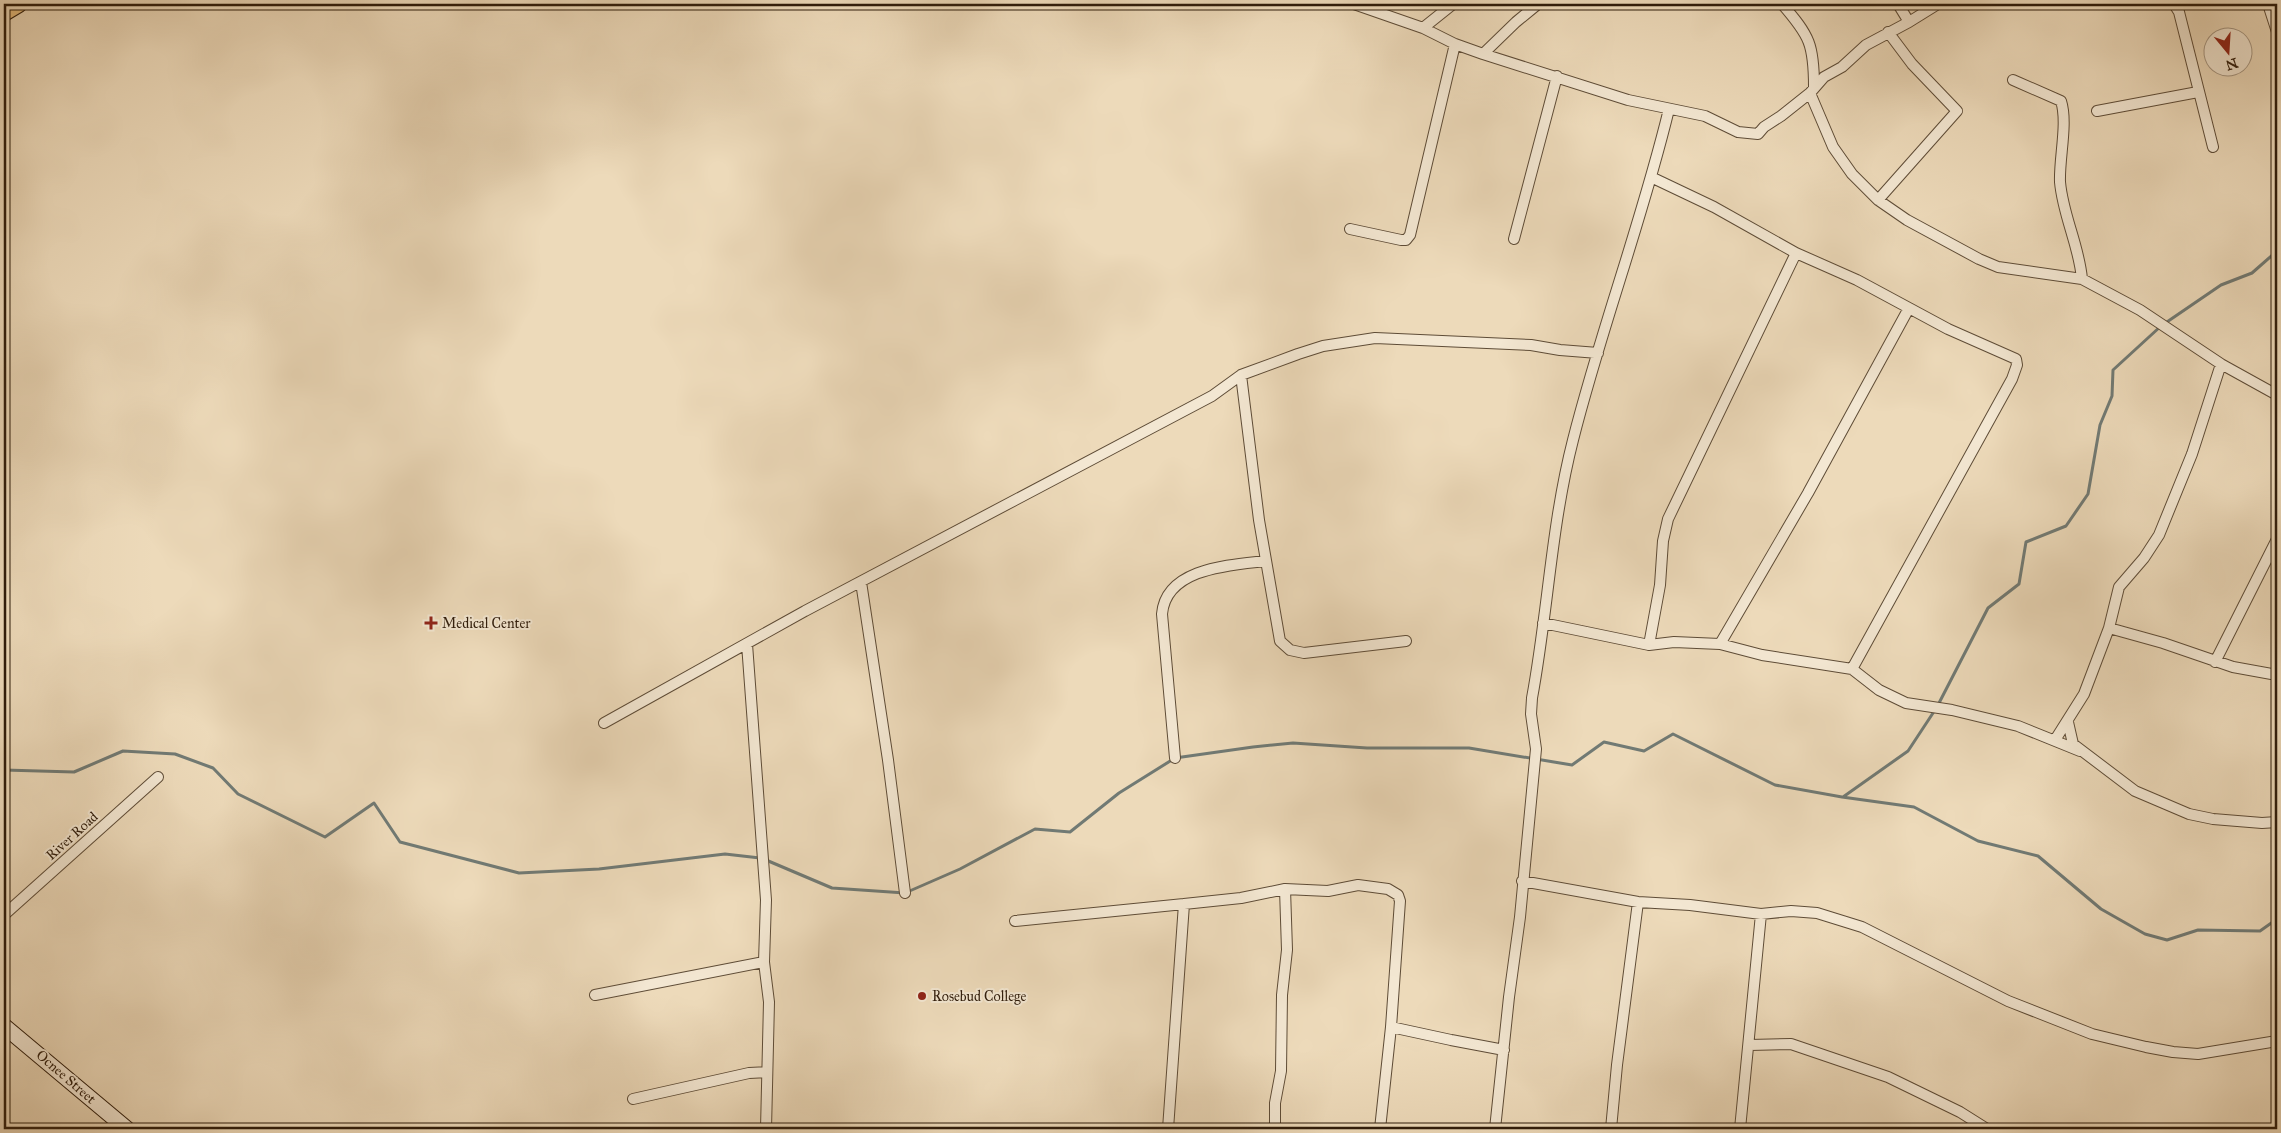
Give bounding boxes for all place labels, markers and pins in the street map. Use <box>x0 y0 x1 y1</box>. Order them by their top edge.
place label: Medical Center <box>442 615 531 632</box>
marker: Medical Center <box>424 616 438 630</box>
place label: Rosebud College <box>932 988 1027 1005</box>
marker: Rosebud College <box>916 990 928 1002</box>

